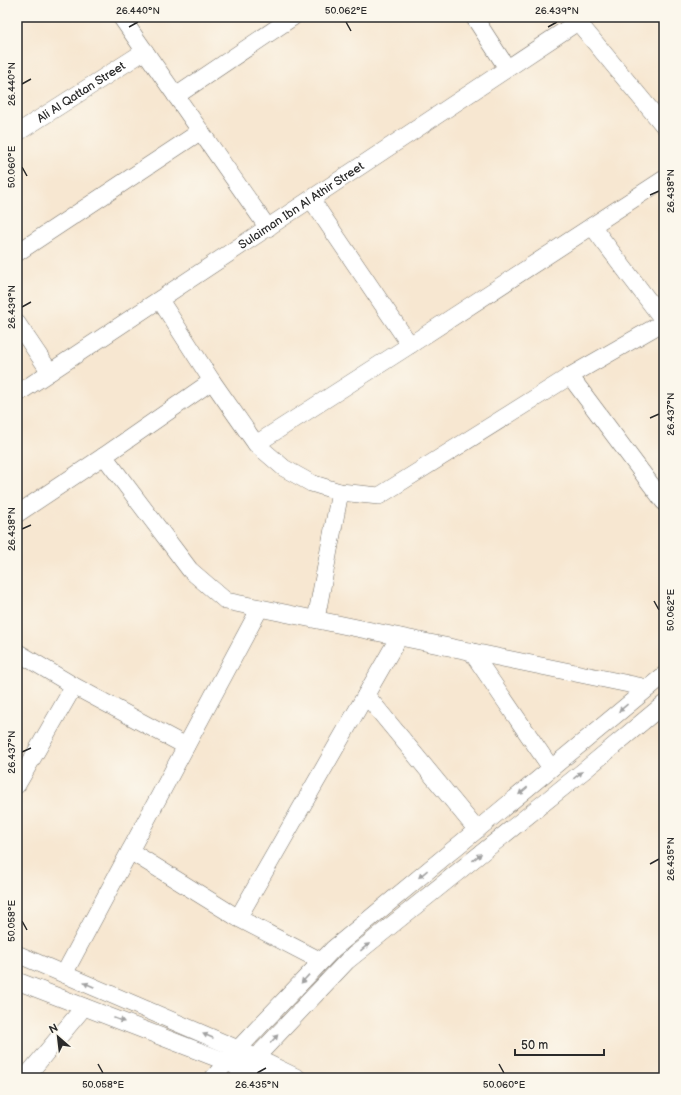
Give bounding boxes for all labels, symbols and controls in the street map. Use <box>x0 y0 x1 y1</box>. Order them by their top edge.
text: 26.440°N <box>116 5 160 17</box>
text: 50.062°E <box>325 5 368 17</box>
text: 26.439°N <box>535 5 579 17</box>
street label: Ali Al Qattan Street <box>34 58 129 126</box>
text: 26.440°N <box>6 62 18 106</box>
text: 50.060°E <box>6 145 18 188</box>
street label: Sulaiman Ibn Al Athir Street <box>236 159 367 253</box>
text: 26.438°N <box>665 169 677 213</box>
text: 26.439°N <box>6 285 18 329</box>
text: 26.437°N <box>665 392 677 436</box>
text: 26.438°N <box>6 507 18 551</box>
text: 50.062°E <box>665 588 677 631</box>
one-way arrow <box>618 704 629 713</box>
text: 26.437°N <box>6 730 18 774</box>
one-way arrow <box>573 771 584 779</box>
one-way arrow <box>518 787 528 796</box>
text: 26.435°N <box>665 837 677 881</box>
one-way arrow <box>472 852 483 861</box>
one-way arrow <box>418 870 428 879</box>
text: 50.058°E <box>6 899 18 942</box>
one-way arrow <box>360 943 371 951</box>
one-way arrow <box>300 974 309 984</box>
one-way arrow <box>83 982 94 988</box>
north arrow <box>38 1017 78 1057</box>
one-way arrow <box>113 1018 125 1024</box>
text: N <box>47 1021 60 1036</box>
scale bar <box>515 1031 604 1057</box>
one-way arrow <box>203 1033 214 1039</box>
one-way arrow <box>269 1034 279 1044</box>
text: 50 m <box>521 1038 548 1053</box>
text: 50.058°E <box>82 1079 125 1091</box>
text: 26.435°N <box>235 1079 279 1091</box>
text: 50.060°E <box>483 1079 526 1091</box>

